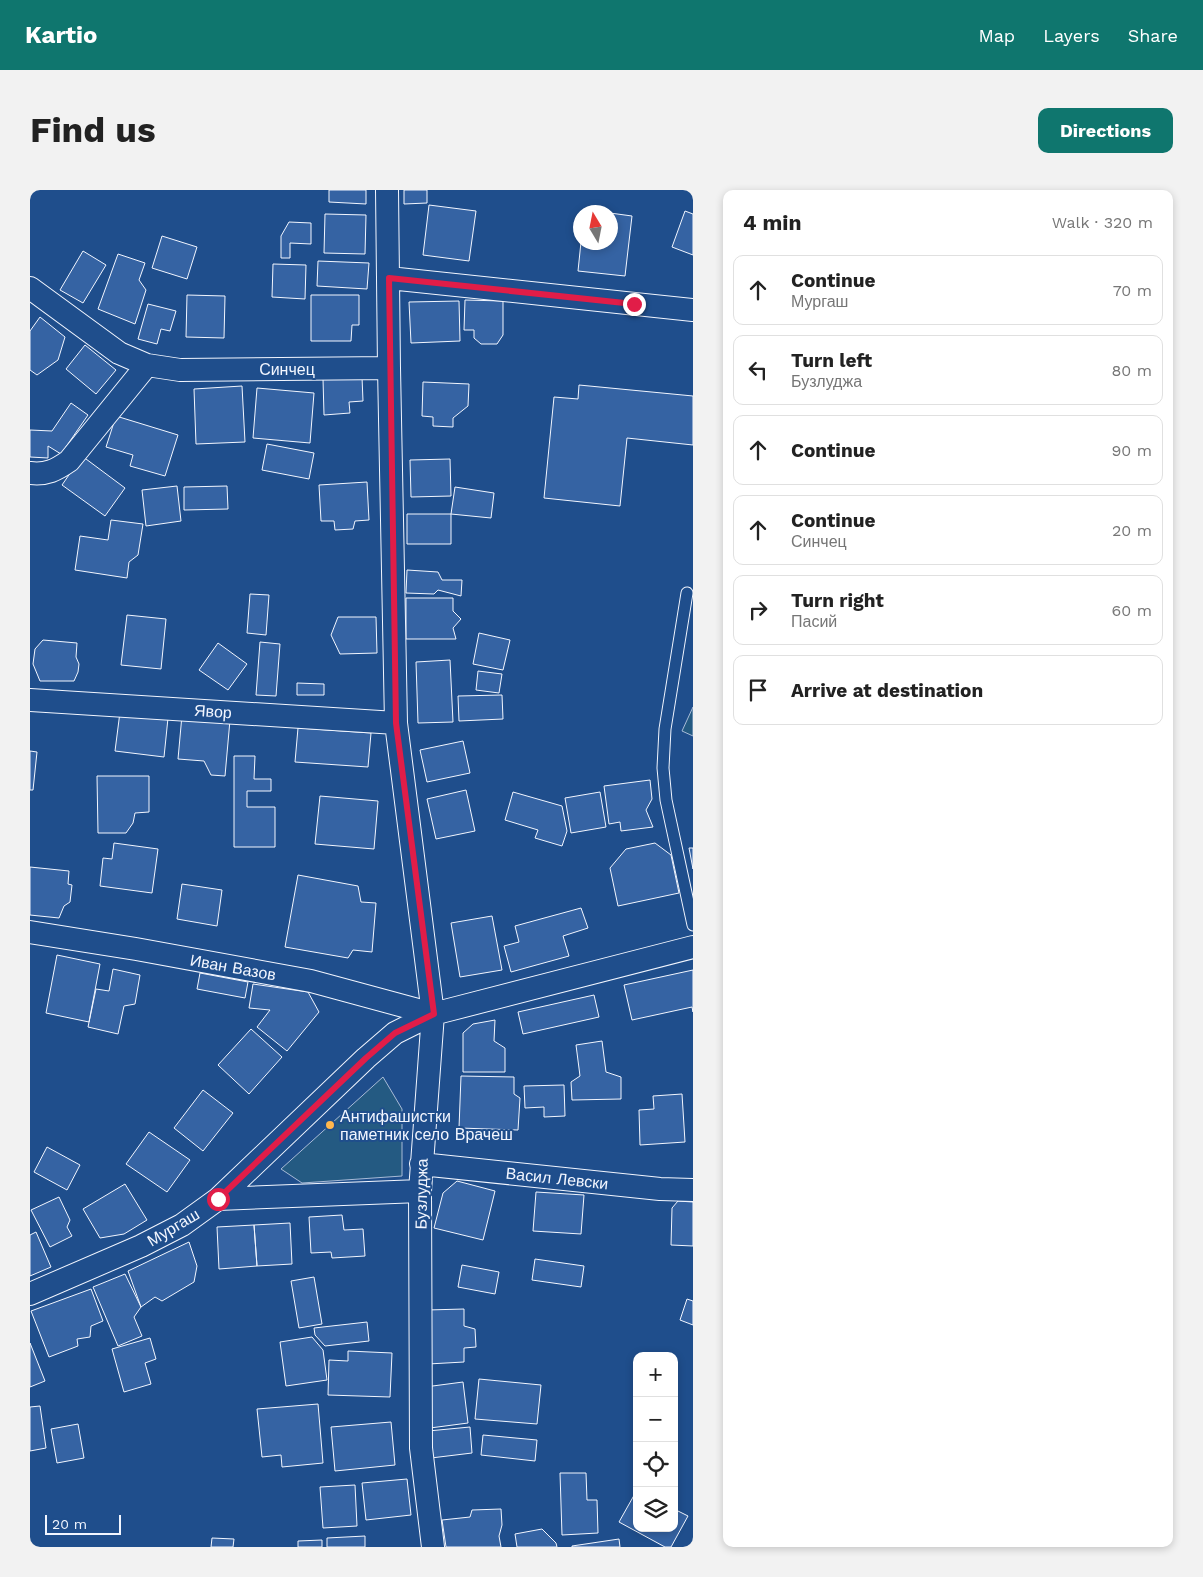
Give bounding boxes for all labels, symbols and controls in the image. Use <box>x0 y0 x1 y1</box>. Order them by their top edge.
text: Kartio <box>25 21 97 49</box>
text: Map <box>978 25 1015 46</box>
text: Layers <box>1043 25 1100 46</box>
text: Share <box>1128 25 1178 46</box>
button: Directions <box>1038 108 1173 153</box>
text: Find us <box>30 109 156 151</box>
north arrow <box>573 205 618 250</box>
text: 4 min <box>743 210 801 235</box>
text: Walk · 320 m <box>1052 213 1153 232</box>
text: Continue <box>791 269 875 292</box>
icon: ahead <box>744 276 772 304</box>
text: 70 m <box>1113 281 1152 300</box>
text: Мургаш <box>791 292 848 311</box>
route end <box>623 293 646 316</box>
text: Turn left <box>791 349 872 372</box>
icon: left <box>744 356 772 384</box>
street label: Синчец <box>259 360 315 379</box>
text: 80 m <box>1111 361 1152 380</box>
text: Бузлуджа <box>791 372 862 391</box>
icon: ahead <box>744 436 772 464</box>
text: Continue <box>791 439 875 462</box>
text: 90 m <box>1111 441 1152 460</box>
text: Continue <box>791 509 875 532</box>
icon: ahead <box>744 516 772 544</box>
text: 20 m <box>1112 521 1152 540</box>
text: Синчец <box>791 532 847 551</box>
text: Turn right <box>791 589 884 612</box>
icon: right <box>744 596 772 624</box>
text: 60 m <box>1112 601 1152 620</box>
text: Пасий <box>791 612 837 631</box>
icon: arrive <box>744 676 772 704</box>
text: Arrive at destination <box>791 679 983 702</box>
street label: Явор <box>194 701 233 722</box>
street label: Иван Вазов <box>188 951 277 984</box>
place label: Антифашистки паметник село Врачеш <box>340 1107 513 1144</box>
marker: Антифашистки паметник село Врачеш <box>324 1119 336 1131</box>
street label: Бузлуджа <box>411 1158 432 1230</box>
street label: Васил Левски <box>505 1164 609 1193</box>
route start <box>207 1188 230 1211</box>
street label: Мургаш <box>144 1204 203 1250</box>
map controls <box>633 1352 678 1532</box>
button: + <box>633 1352 678 1397</box>
button: − <box>633 1397 678 1442</box>
button: locate <box>633 1442 678 1487</box>
button: layers <box>633 1487 678 1532</box>
scale bar <box>45 1512 121 1535</box>
text: 20 m <box>52 1516 87 1532</box>

